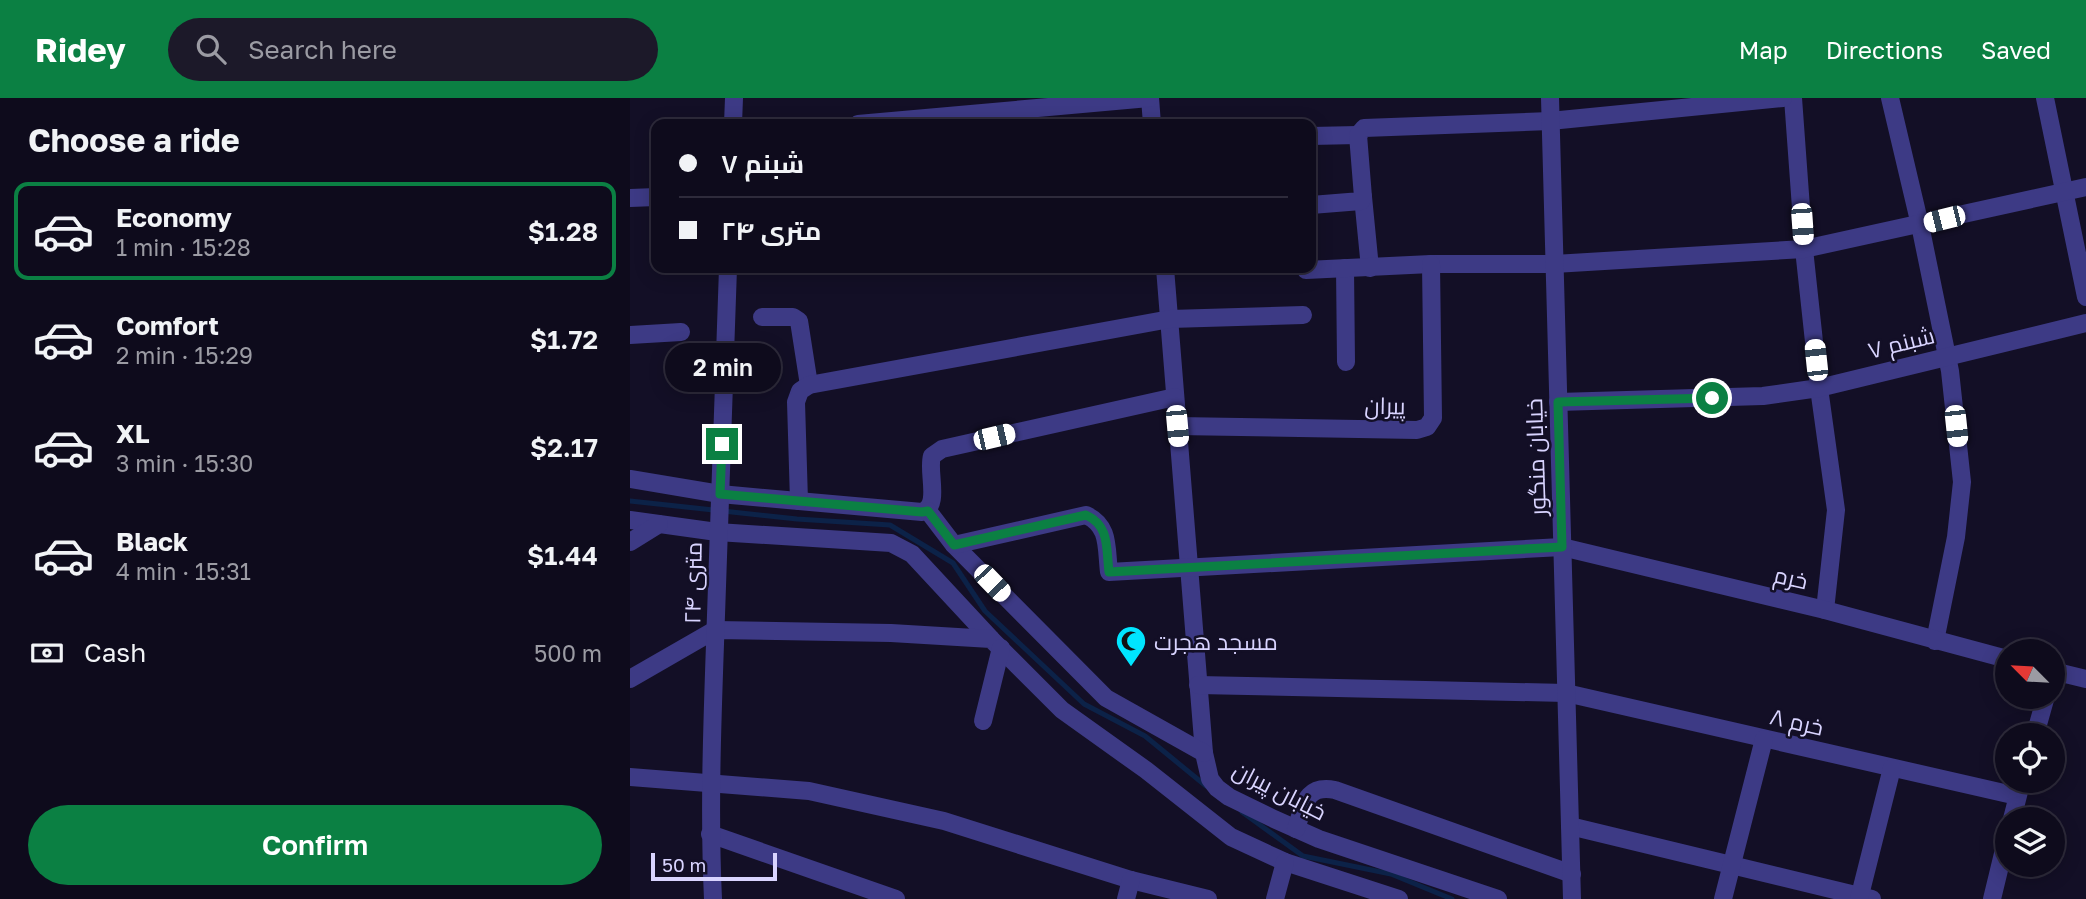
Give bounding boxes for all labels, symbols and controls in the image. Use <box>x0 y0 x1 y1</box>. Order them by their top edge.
search box <box>168 18 658 81</box>
text: Ridey <box>35 30 126 69</box>
icon: search <box>192 30 230 68</box>
text: Search here <box>248 34 397 65</box>
text: Map <box>1739 35 1788 64</box>
text: Directions <box>1826 35 1943 64</box>
text: Saved <box>1981 35 2051 64</box>
text: Choose a ride <box>28 121 240 159</box>
text: شبنم ۷ <box>721 148 804 179</box>
icon: car <box>32 200 95 263</box>
text: Economy <box>116 202 232 233</box>
car <box>1791 202 1814 246</box>
car <box>1922 204 1967 234</box>
text: ۲۴ متری <box>721 215 822 246</box>
text: $1.28 <box>528 216 598 247</box>
text: 1 min · 15:28 <box>116 233 251 261</box>
icon: car <box>32 308 95 371</box>
text: Comfort <box>116 310 219 341</box>
street label: شبنم ۷ <box>1865 320 1938 367</box>
text: $1.72 <box>530 324 598 355</box>
car <box>1804 338 1829 382</box>
text: 2 min · 15:29 <box>116 341 253 369</box>
callout: 2 min <box>664 342 780 392</box>
text: 2 min <box>693 353 753 381</box>
route start <box>1696 382 1728 414</box>
street label: پیران <box>1364 391 1406 421</box>
street label: خیابان منگور <box>1519 398 1552 518</box>
car <box>1165 404 1190 448</box>
car <box>1944 404 1969 448</box>
icon: car <box>32 416 95 479</box>
text: XL <box>116 418 150 449</box>
car <box>972 422 1017 452</box>
route end <box>706 428 738 460</box>
text: $2.17 <box>530 432 598 463</box>
text: 3 min · 15:30 <box>116 449 253 477</box>
icon: car <box>32 524 95 587</box>
text: Black <box>116 526 188 557</box>
text: $1.44 <box>527 540 598 571</box>
street label: ۲۴ متری <box>677 542 708 624</box>
text: 4 min · 15:31 <box>116 557 251 585</box>
street label: خرم <box>1771 560 1811 597</box>
car <box>970 561 1015 605</box>
mosque icon: مسجد هجرت <box>1114 624 1148 668</box>
place label: مسجد هجرت <box>1154 627 1278 655</box>
icon: cash <box>28 634 66 672</box>
text: Cash <box>84 637 146 668</box>
text: 500 m <box>534 639 602 667</box>
north arrow <box>1995 639 2065 709</box>
map controls <box>1995 639 2065 877</box>
street label: خرم ۸ <box>1767 701 1827 744</box>
button: locate <box>1995 723 2065 793</box>
street label: خیابان پیران <box>1227 754 1332 827</box>
button: Confirm <box>28 805 602 885</box>
button: layers <box>1995 807 2065 877</box>
scale bar <box>651 850 777 882</box>
text: 50 m <box>662 853 706 876</box>

